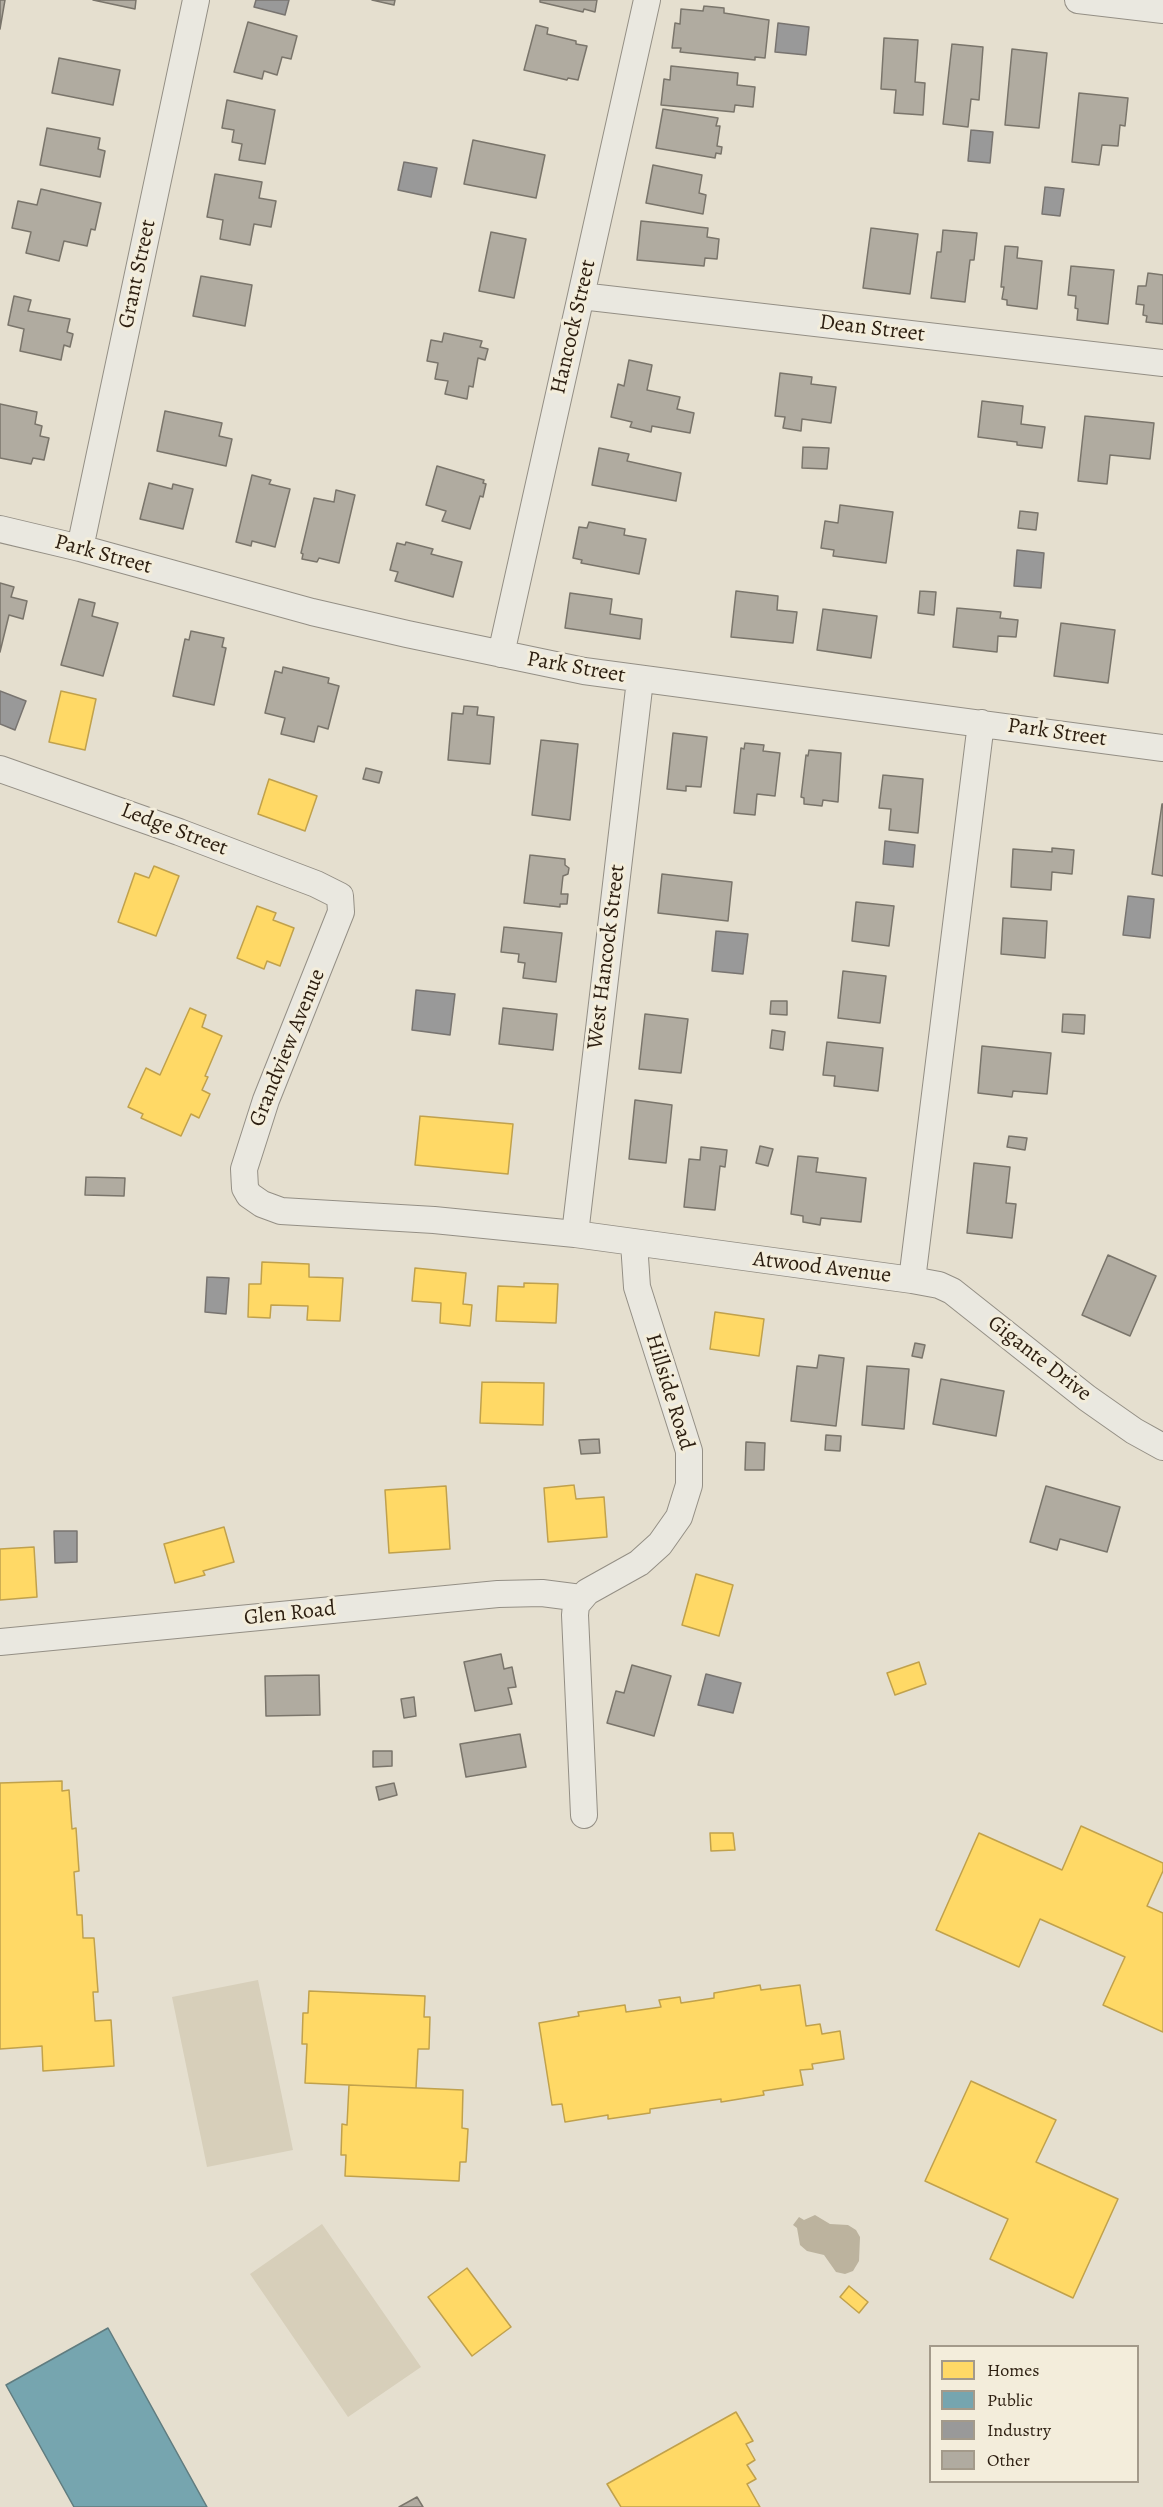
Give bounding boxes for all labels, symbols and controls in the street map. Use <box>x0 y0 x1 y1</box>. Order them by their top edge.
street label: Grant Street <box>114 217 162 331</box>
street label: Hancock Street <box>546 257 602 397</box>
street label: Dean Street <box>818 309 926 349</box>
street label: Park Street <box>51 529 155 581</box>
street label: Park Street <box>525 646 627 690</box>
street label: Park Street <box>1006 713 1108 753</box>
street label: Ledge Street <box>117 798 231 862</box>
street label: West Hancock Street <box>583 863 631 1051</box>
street label: Grandview Avenue <box>244 965 332 1131</box>
street label: Atwood Avenue <box>751 1246 893 1290</box>
street label: Gigante Drive <box>982 1310 1096 1408</box>
street label: Hillside Road <box>639 1331 699 1453</box>
street label: Glen Road <box>243 1596 337 1632</box>
legend <box>929 2345 1139 2483</box>
text: Homes <box>987 2358 1039 2382</box>
text: Public <box>987 2388 1033 2412</box>
text: Industry <box>987 2418 1051 2442</box>
text: Other <box>987 2448 1030 2472</box>

